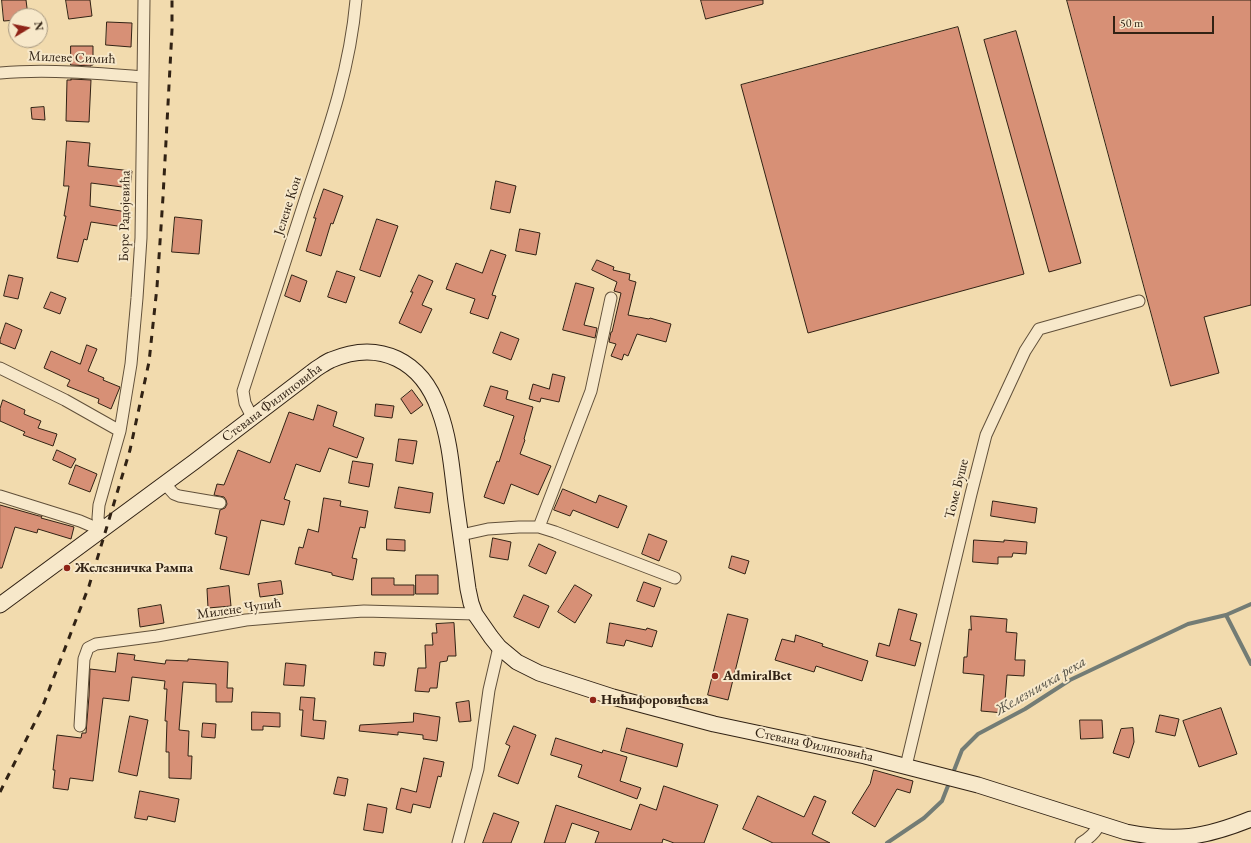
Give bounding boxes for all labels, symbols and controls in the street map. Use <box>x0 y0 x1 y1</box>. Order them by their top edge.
north arrow <box>8 8 48 48</box>
scale bar <box>1115 8 1216 34</box>
text: 50 m <box>1120 15 1143 31</box>
text: N <box>31 20 46 32</box>
street label: Милеве Симић <box>28 48 116 68</box>
street label: Боре Радојевића <box>116 170 134 262</box>
street label: Јелене Кон <box>271 174 305 238</box>
street label: Стевана Филиповића <box>219 360 325 446</box>
street label: Томе Буше <box>941 457 973 521</box>
place label: Железничка Рампа <box>75 560 193 576</box>
marker: Железничка Рампа <box>62 563 72 573</box>
street label: Милене Чупић <box>196 595 282 623</box>
water label: Железничка река <box>993 653 1089 719</box>
place label: AdmiralBet <box>723 668 792 684</box>
marker: AdmiralBet <box>710 671 720 681</box>
place label: Нићифоровићева <box>601 692 708 708</box>
marker: Нићифоровићева <box>588 695 598 705</box>
street label: Стевана Филиповића <box>753 724 875 766</box>

